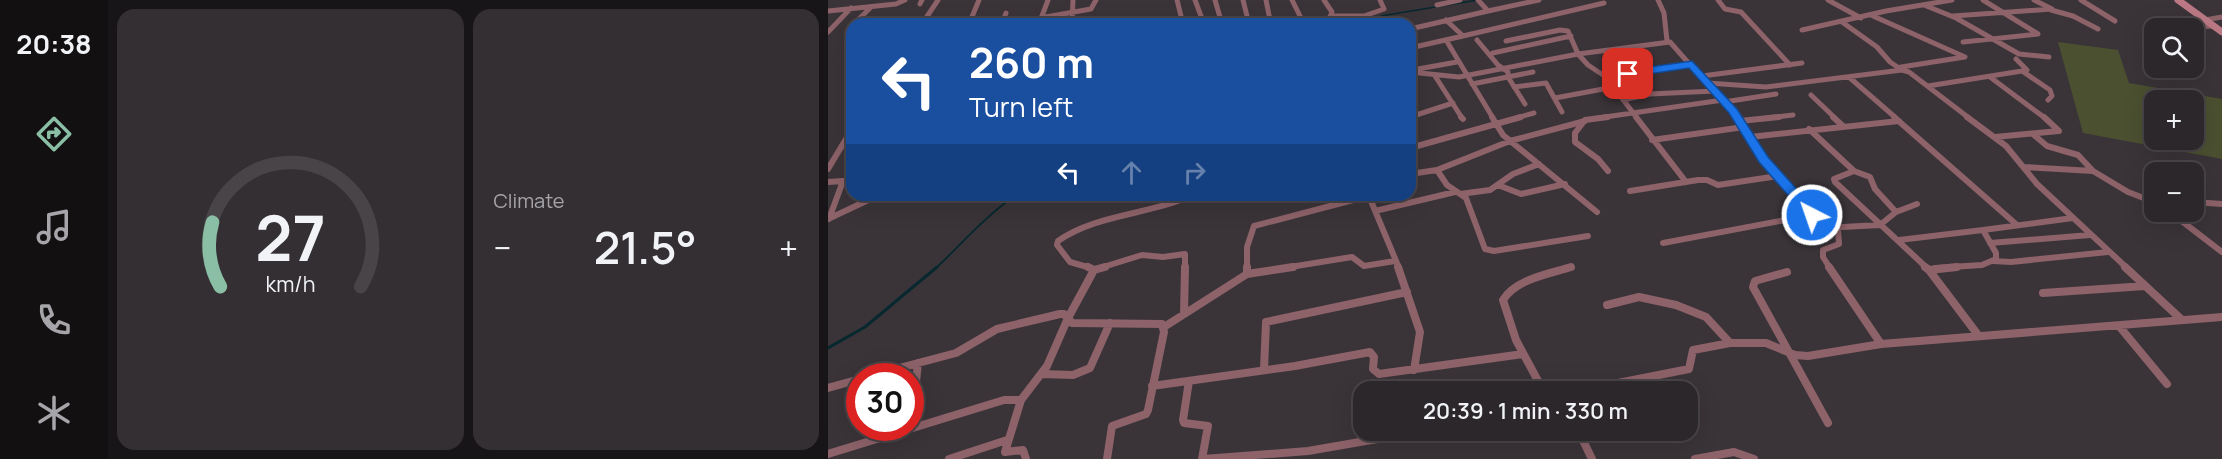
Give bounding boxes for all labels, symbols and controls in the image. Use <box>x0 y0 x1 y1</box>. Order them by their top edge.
map controls <box>2144 18 2204 222</box>
button: search <box>2144 18 2204 78</box>
text: 20:38 <box>16 25 92 62</box>
text: 260 m <box>969 33 1094 91</box>
icon: left <box>870 42 948 120</box>
pin <box>1602 48 1653 99</box>
icon: arrive <box>1611 57 1644 90</box>
text: Turn left <box>969 88 1073 125</box>
button: + <box>2144 90 2204 150</box>
icon: directions <box>33 113 75 155</box>
icon: left <box>1052 156 1085 189</box>
icon: ahead <box>1115 156 1148 189</box>
icon: right <box>1178 156 1211 189</box>
button: − <box>2144 162 2204 222</box>
position arrow <box>1780 183 1844 247</box>
text: Climate <box>494 187 565 214</box>
text: 27 <box>255 194 325 280</box>
icon: music <box>33 206 75 248</box>
text: 21.5° <box>594 216 697 278</box>
text: − <box>494 225 511 270</box>
text: + <box>779 225 798 270</box>
text: km/h <box>265 269 315 298</box>
icon: phone <box>33 299 75 341</box>
speed limit sign: 30 <box>846 363 924 441</box>
icon: climate <box>33 392 75 434</box>
text: 20:39 · 1 min · 330 m <box>1423 396 1628 426</box>

